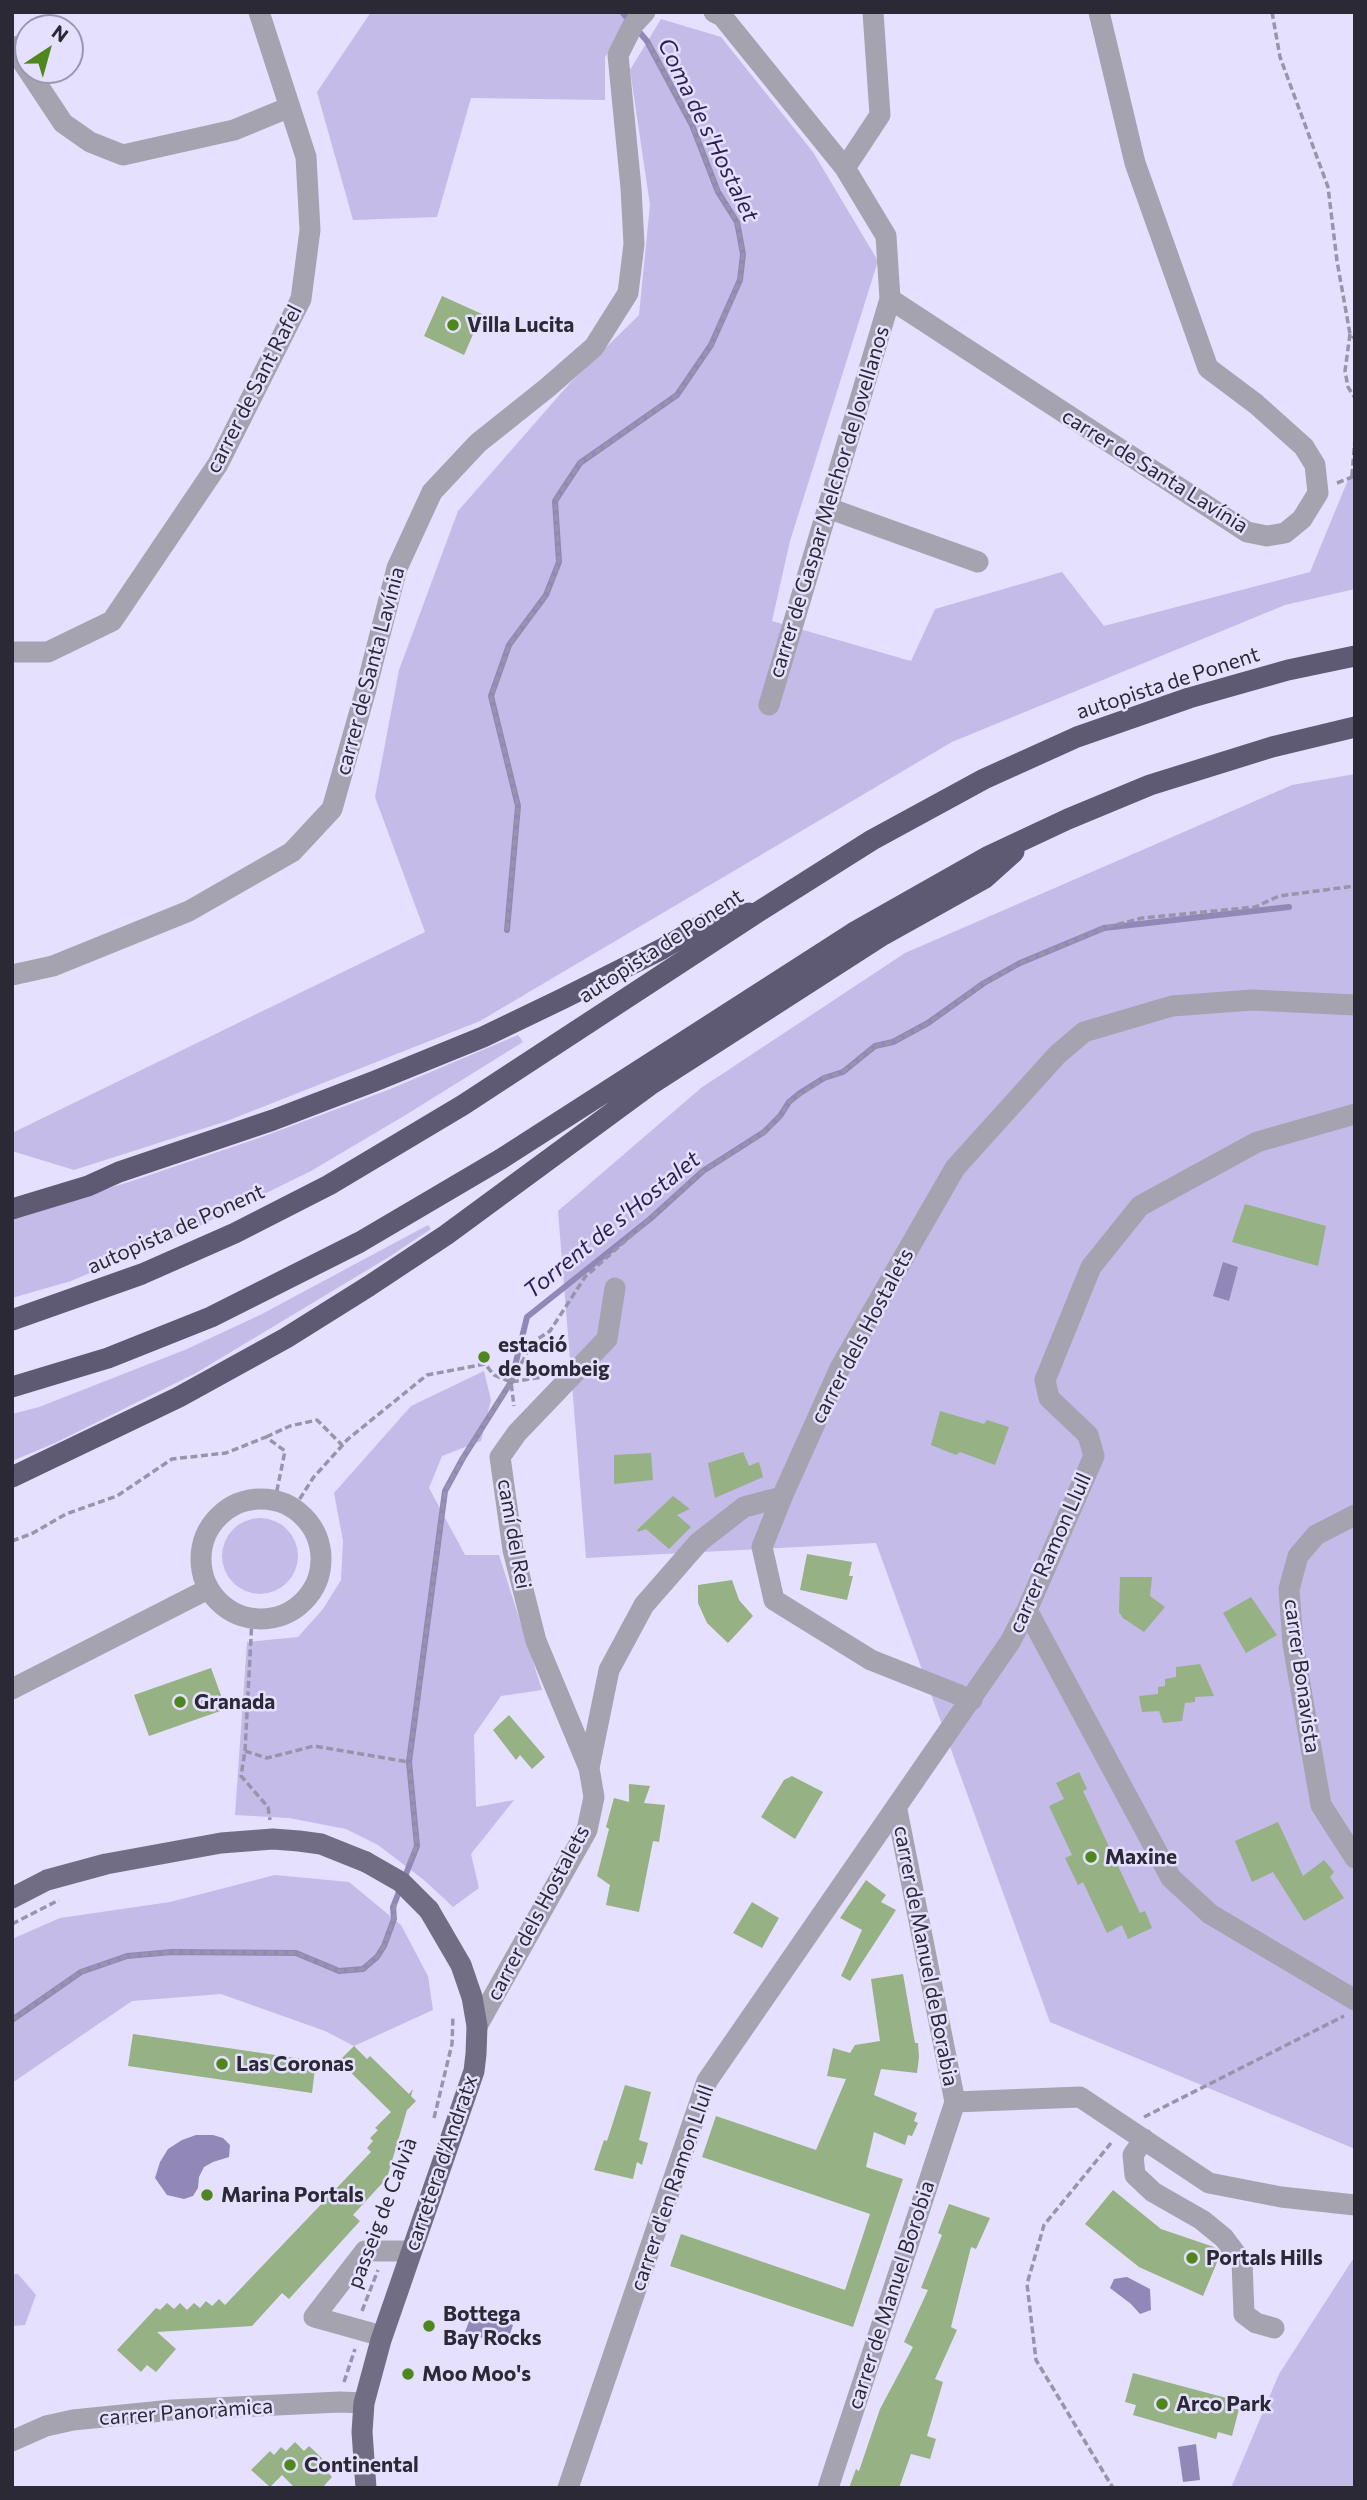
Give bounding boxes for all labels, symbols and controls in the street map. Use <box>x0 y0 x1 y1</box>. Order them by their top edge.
north arrow <box>14 14 84 84</box>
text: N <box>48 20 73 47</box>
water label: Coma de s'Hostalet <box>652 34 764 226</box>
street label: carrer de Sant Rafel <box>201 301 307 477</box>
place label: Villa Lucita <box>467 312 574 338</box>
marker: Villa Lucita <box>445 317 461 333</box>
street label: carrer de Gaspar Melchor de Jovellanos <box>763 323 895 681</box>
street label: carrer de Santa Lavínia <box>1057 403 1253 539</box>
street label: carrer de Santa Lavínia <box>330 564 410 778</box>
street label: autopista de Ponent <box>1073 642 1263 724</box>
street label: autopista de Ponent <box>574 883 748 1009</box>
water label: Torrent de s'Hostalet <box>518 1145 706 1305</box>
street label: autopista de Ponent <box>84 1179 268 1279</box>
street label: carrer dels Hostalets <box>805 1244 919 1428</box>
place label: estació de bombeig <box>498 1332 610 1382</box>
marker: estació de bombeig <box>476 1349 492 1365</box>
street label: carrer Ramon Llull <box>1003 1469 1097 1637</box>
street label: camí del Rei <box>492 1477 536 1591</box>
street label: carrer Bonavista <box>1279 1597 1325 1755</box>
place label: Granada <box>194 1689 275 1715</box>
marker: Granada <box>172 1694 188 1710</box>
street label: carrer dels Hostalets <box>481 1821 595 2005</box>
street label: carrer de Manuel de Borabia <box>888 1824 964 2088</box>
place label: Maxine <box>1105 1844 1177 1870</box>
marker: Maxine <box>1083 1849 1099 1865</box>
place label: Las Coronas <box>236 2051 354 2077</box>
marker: Las Coronas <box>214 2056 230 2072</box>
street label: carretera d'Andratx <box>399 2072 483 2254</box>
street label: carrer d'en Ramon Llull <box>625 2082 719 2294</box>
street label: passeig de Calvià <box>342 2134 422 2292</box>
street label: carrer de Manuel Borobia <box>842 2177 940 2413</box>
place label: Marina Portals <box>221 2182 364 2208</box>
marker: Marina Portals <box>199 2187 215 2203</box>
place label: Portals Hills <box>1206 2245 1323 2271</box>
marker: Portals Hills <box>1184 2250 1200 2266</box>
place label: Bottega Bay Rocks <box>443 2301 542 2351</box>
marker: Bottega Bay Rocks <box>421 2318 437 2334</box>
place label: Moo Moo's <box>422 2361 531 2387</box>
marker: Moo Moo's <box>400 2366 416 2382</box>
place label: Arco Park <box>1176 2391 1272 2417</box>
street label: carrer Panoràmica <box>98 2393 274 2431</box>
marker: Arco Park <box>1154 2396 1170 2412</box>
place label: Continental <box>304 2452 419 2478</box>
marker: Continental <box>282 2457 298 2473</box>

